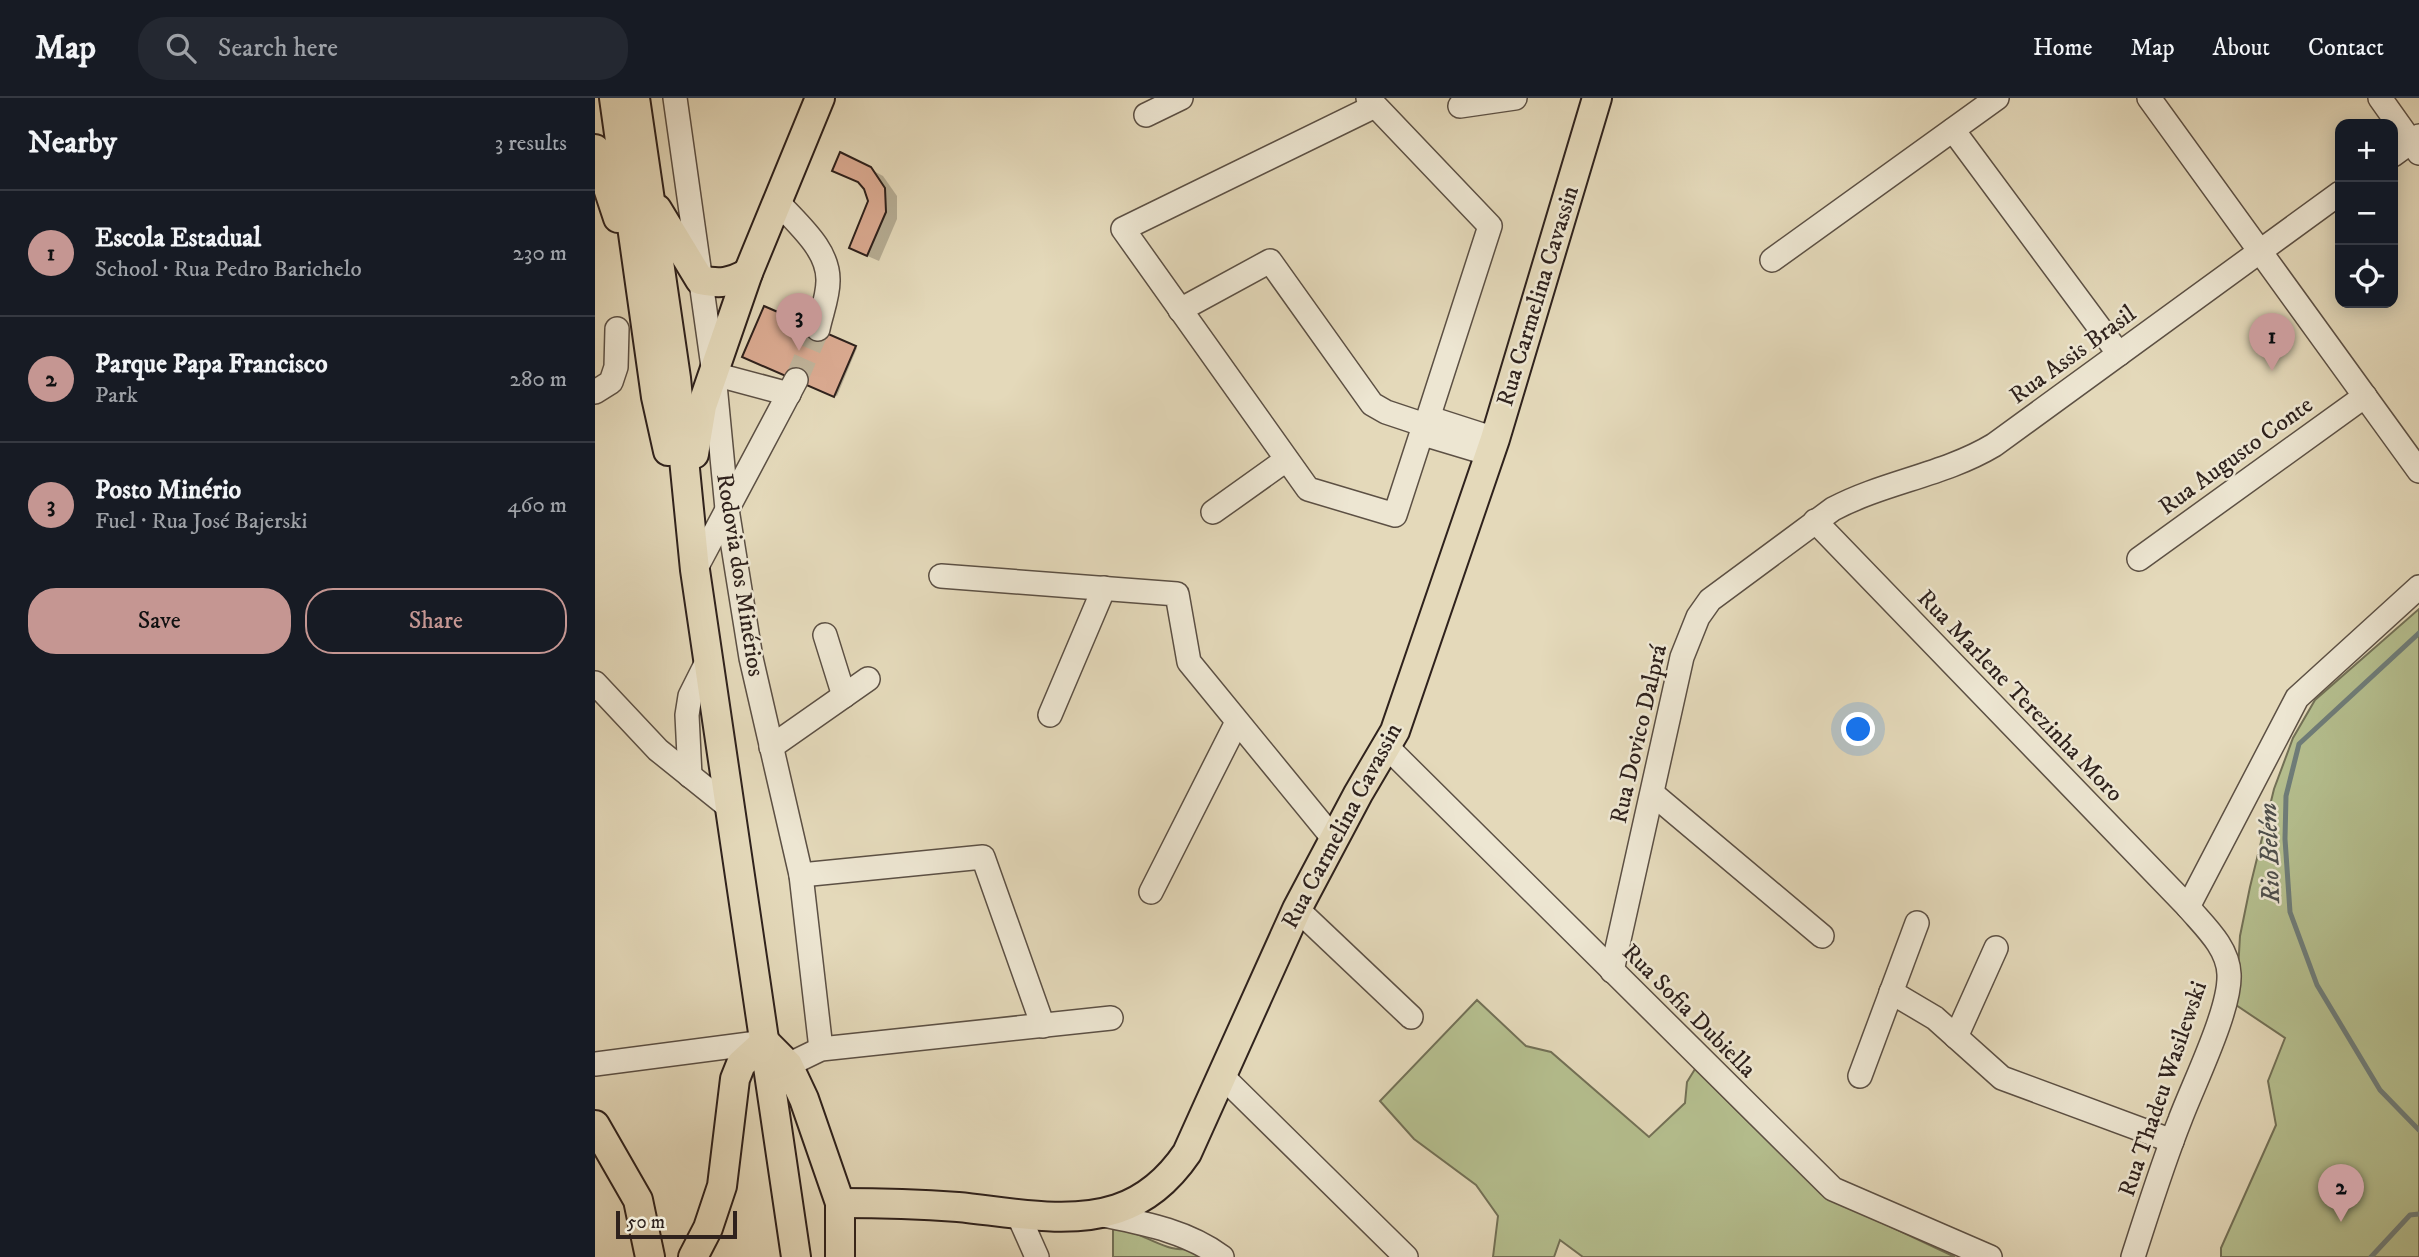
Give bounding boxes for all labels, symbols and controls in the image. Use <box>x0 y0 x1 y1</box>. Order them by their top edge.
search box <box>138 17 628 80</box>
text: Map <box>35 28 96 69</box>
icon: search <box>162 29 200 67</box>
text: Search here <box>218 32 338 65</box>
text: Home <box>2033 33 2092 63</box>
text: Map <box>2130 33 2175 63</box>
text: About <box>2213 33 2270 63</box>
text: Contact <box>2308 33 2384 63</box>
map controls <box>2335 119 2398 308</box>
button: + <box>2335 119 2398 182</box>
text: Nearby <box>28 125 117 162</box>
text: 3 results <box>495 129 567 158</box>
street label: Rua Carmelina Cavassin <box>1490 182 1586 410</box>
button: − <box>2335 182 2398 245</box>
text: Escola Estadual <box>95 222 261 255</box>
text: 1 <box>47 239 55 268</box>
text: 230 m <box>513 239 567 268</box>
button: locate <box>2335 245 2398 308</box>
text: School · Rua Pedro Barichelo <box>95 255 362 284</box>
pin: 3 <box>776 293 822 351</box>
street label: Rua Assis Brasil <box>2004 299 2143 411</box>
pin: 1 <box>2249 313 2295 371</box>
text: Parque Papa Francisco <box>95 348 328 381</box>
text: 2 <box>45 365 57 394</box>
text: 280 m <box>510 365 567 394</box>
text: Park <box>95 381 138 410</box>
street label: Rua Augusto Conte <box>2153 390 2319 522</box>
street label: Rodovia dos Minérios <box>709 471 771 679</box>
text: Posto Minério <box>95 474 241 507</box>
text: 3 <box>47 491 55 520</box>
text: 460 m <box>507 491 567 520</box>
text: Fuel · Rua José Bajerski <box>95 507 308 536</box>
street label: Rua Marlene Terezinha Moro <box>1911 583 2129 809</box>
button: Save <box>28 588 291 654</box>
button: Share <box>305 588 567 654</box>
street label: Rua Dovico Dalprá <box>1604 641 1674 826</box>
your location <box>1841 712 1875 746</box>
street label: Rua Carmelina Cavassin <box>1275 718 1409 934</box>
water label: Rio Belém <box>2252 802 2288 905</box>
street label: Rua Sofia Dubiella <box>1616 938 1763 1085</box>
street label: Rua Thadeu Wasilewski <box>2112 977 2214 1201</box>
pin: 2 <box>2318 1164 2364 1222</box>
scale bar <box>616 1208 737 1240</box>
text: 50 m <box>627 1211 665 1234</box>

